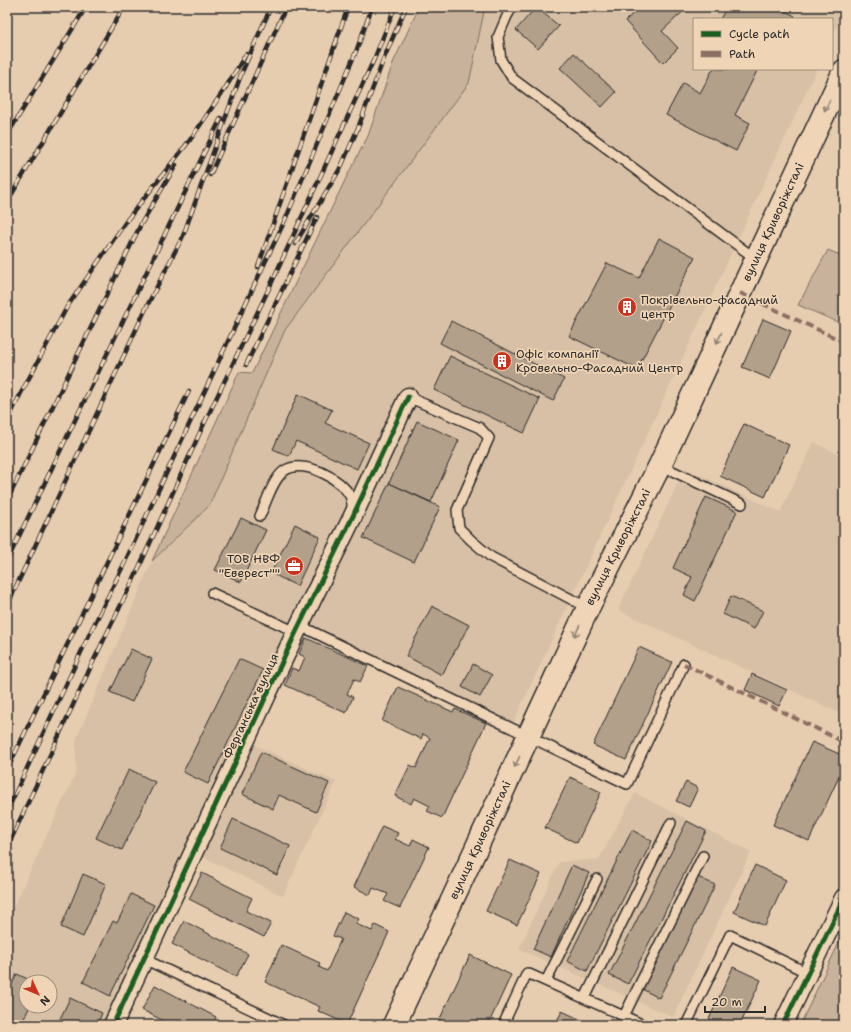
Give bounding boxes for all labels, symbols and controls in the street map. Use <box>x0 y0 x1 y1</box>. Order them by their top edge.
legend <box>693 18 833 70</box>
text: Cycle path <box>729 26 790 42</box>
text: Path <box>729 46 755 62</box>
one-way arrow <box>823 99 831 111</box>
street label: вулиця Криворіжсталі <box>738 160 808 284</box>
place label: Покрівельно-фасадний центр <box>641 292 778 322</box>
building icon: Покрівельно-фасадний центр <box>616 296 638 318</box>
one-way arrow <box>715 331 722 343</box>
place label: Офіс компанії Кровельно-Фасадний Центр <box>516 346 683 376</box>
building icon: Офіс компанії Кровельно-Фасадний Центр <box>491 350 513 372</box>
street label: вулиця Криворіжсталі <box>582 486 654 608</box>
place label: ТОВ НВФ "Еверест"" <box>219 551 280 581</box>
office icon: ТОВ НВФ "Еверест"" <box>283 555 305 577</box>
one-way arrow <box>573 625 580 637</box>
street label: Ферганська вулиця <box>220 651 282 761</box>
one-way arrow <box>513 755 520 767</box>
street label: вулиця Криворіжсталі <box>445 778 515 902</box>
north arrow <box>18 974 58 1014</box>
scale bar <box>705 988 765 1014</box>
text: N <box>36 992 53 1009</box>
text: 20 m <box>711 994 742 1010</box>

